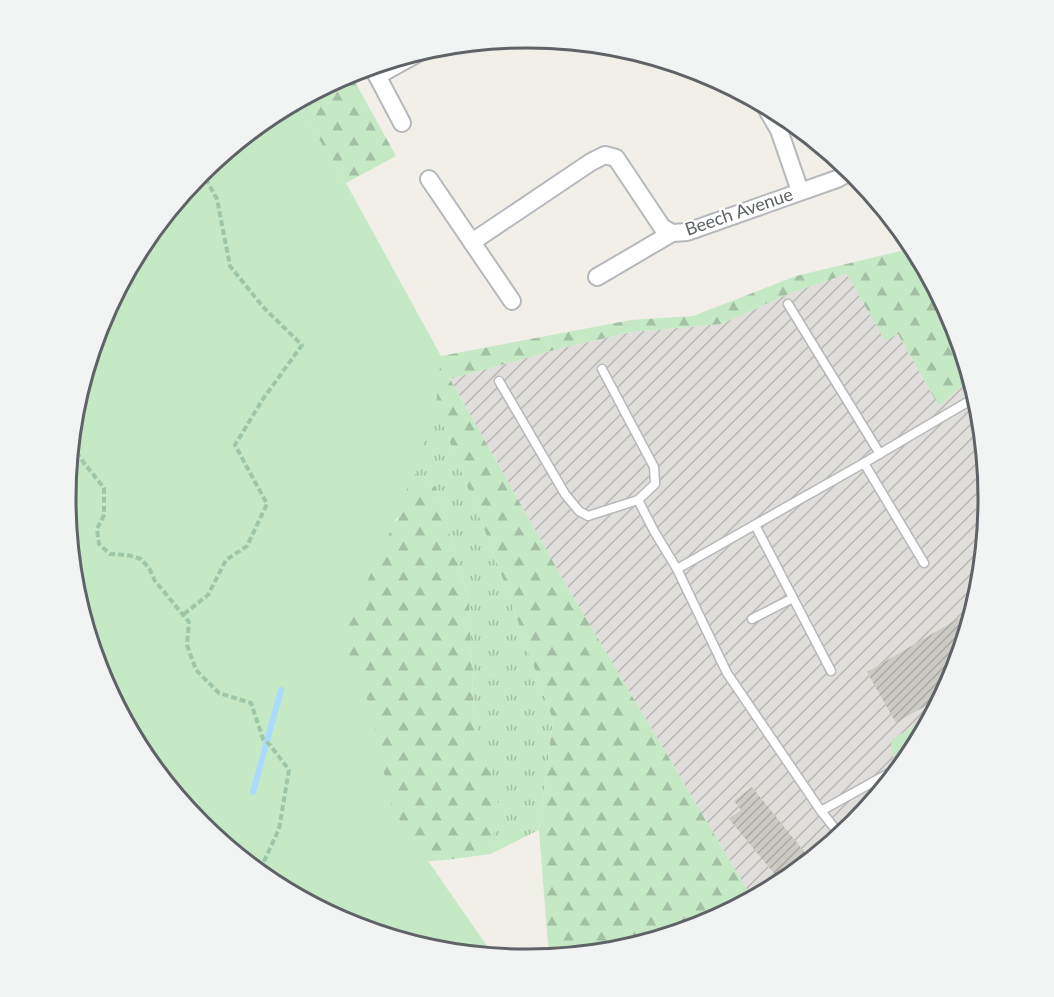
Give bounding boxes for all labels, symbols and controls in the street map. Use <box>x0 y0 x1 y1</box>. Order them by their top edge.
street label: Beech Avenue <box>682 182 796 240</box>

